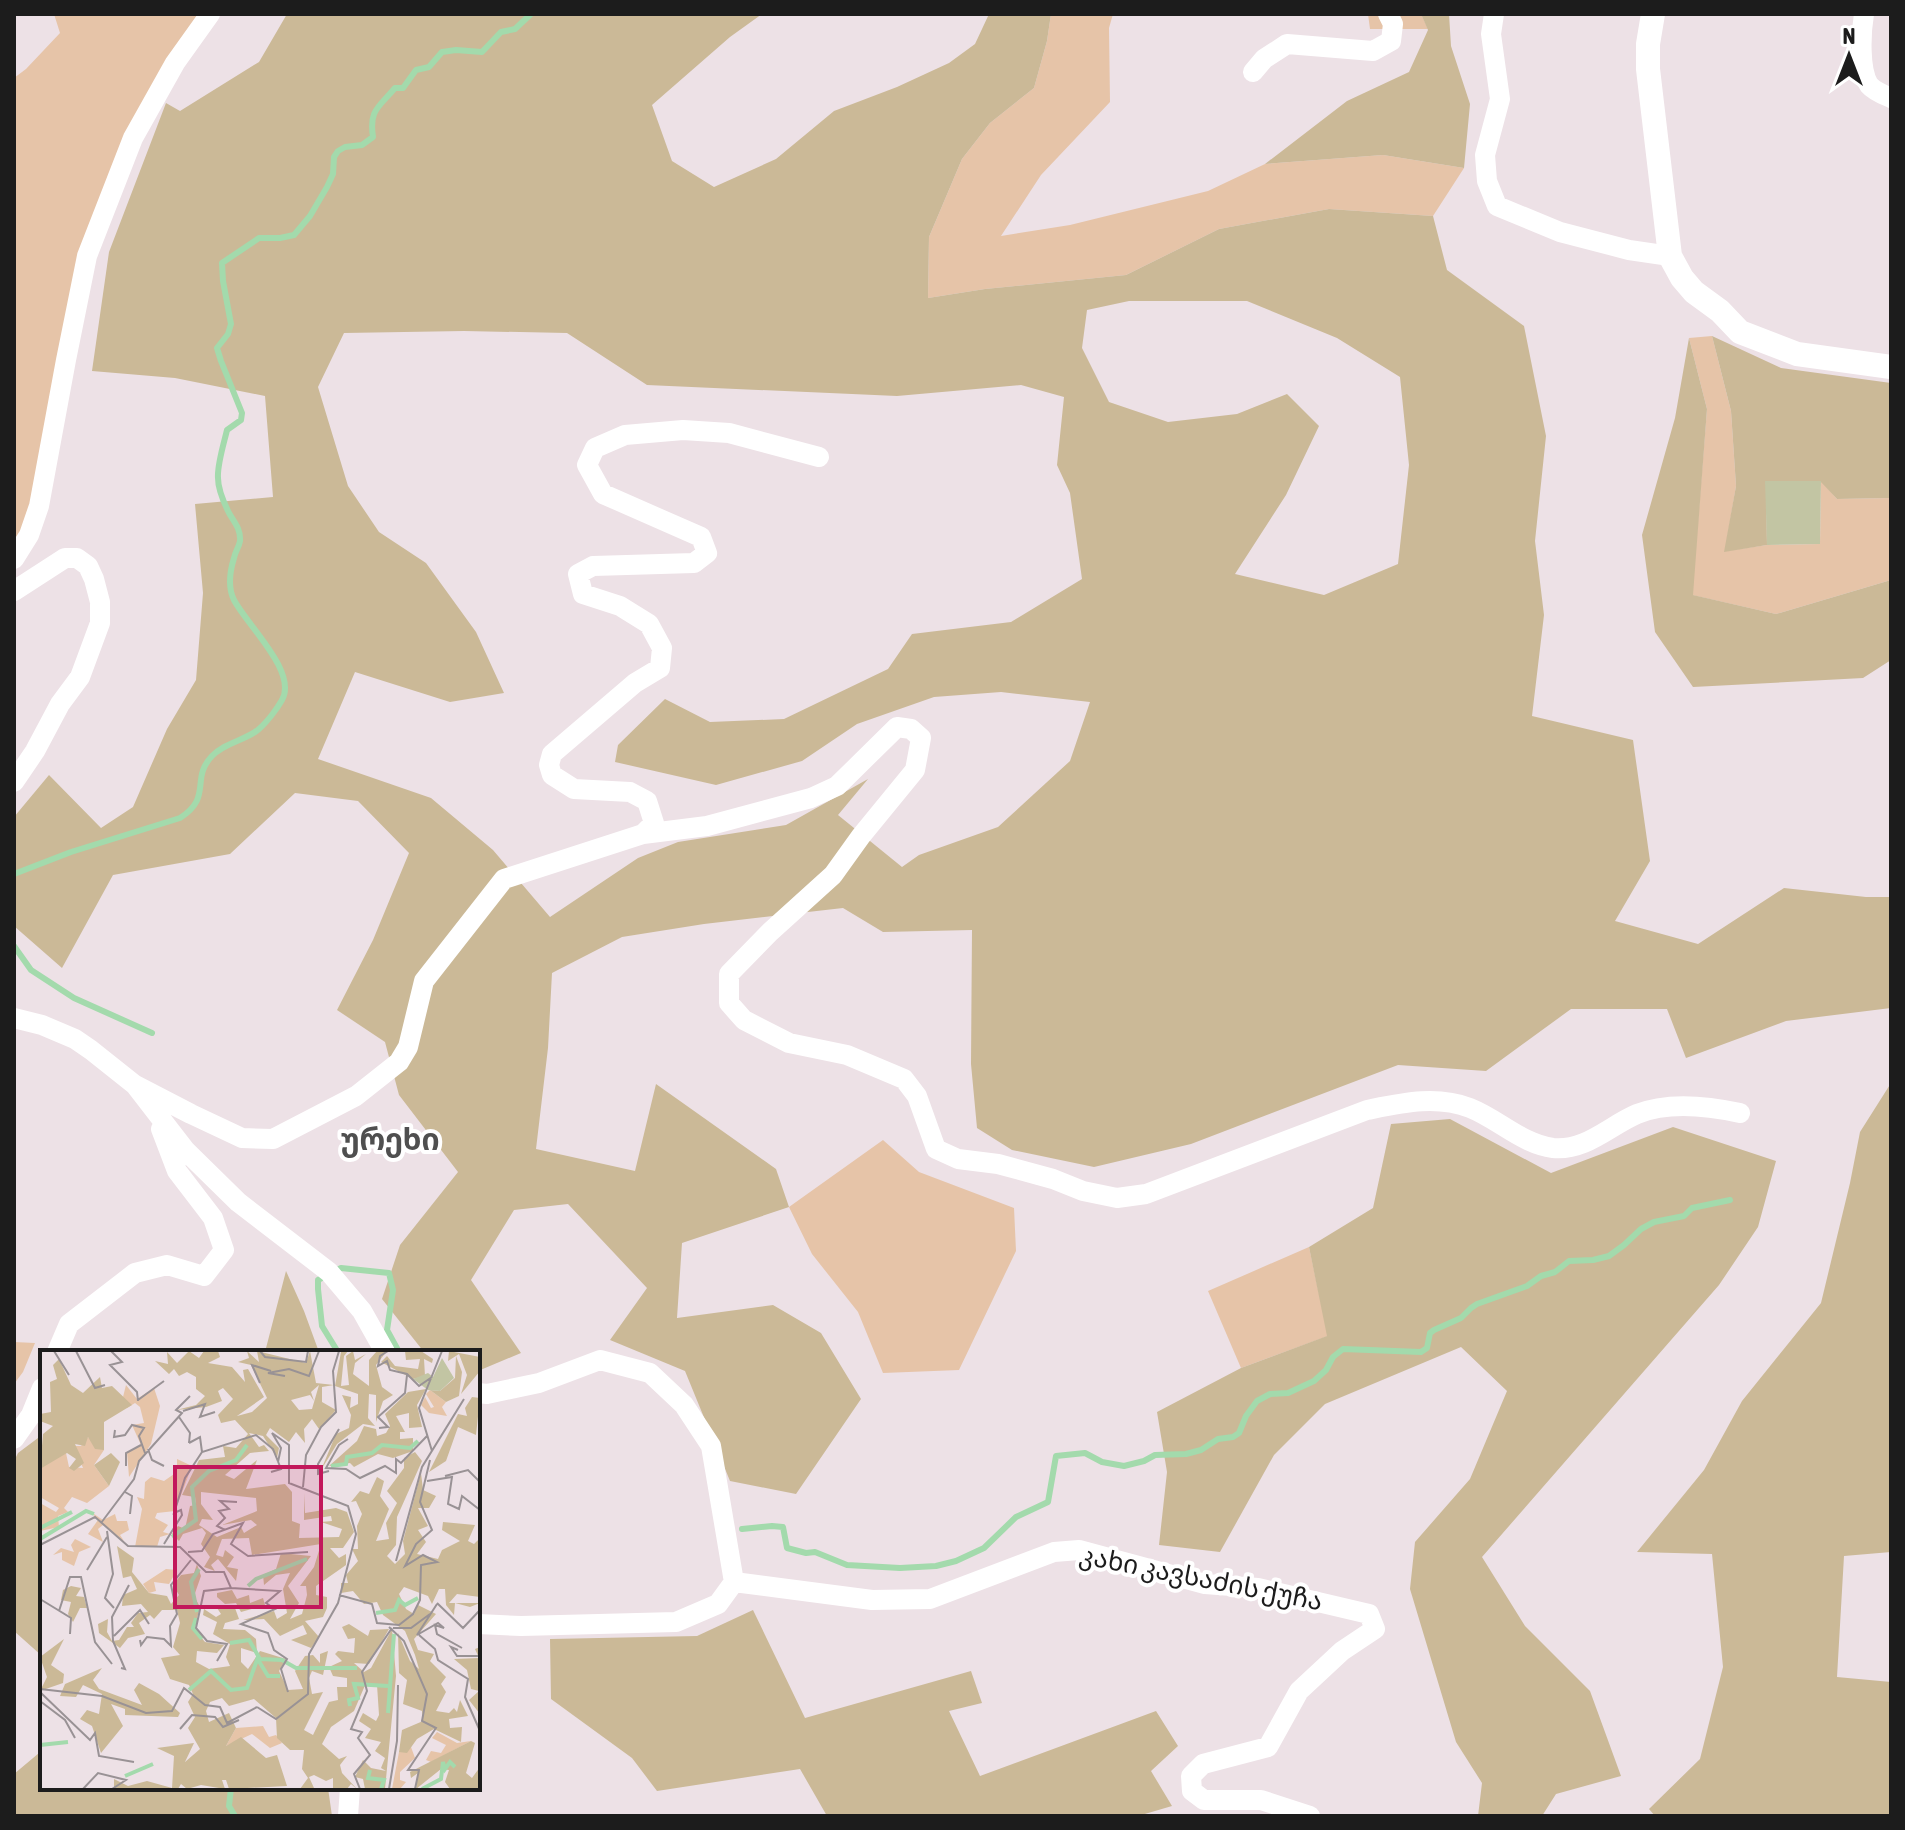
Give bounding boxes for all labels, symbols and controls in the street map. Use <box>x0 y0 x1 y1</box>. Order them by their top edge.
north arrow <box>1809 16 1889 96</box>
text: N <box>1843 23 1855 49</box>
district label: ურეხი <box>340 1122 440 1158</box>
inset map <box>40 1350 480 1790</box>
street label: კახი კავსაძის ქუჩა <box>1077 1540 1325 1616</box>

